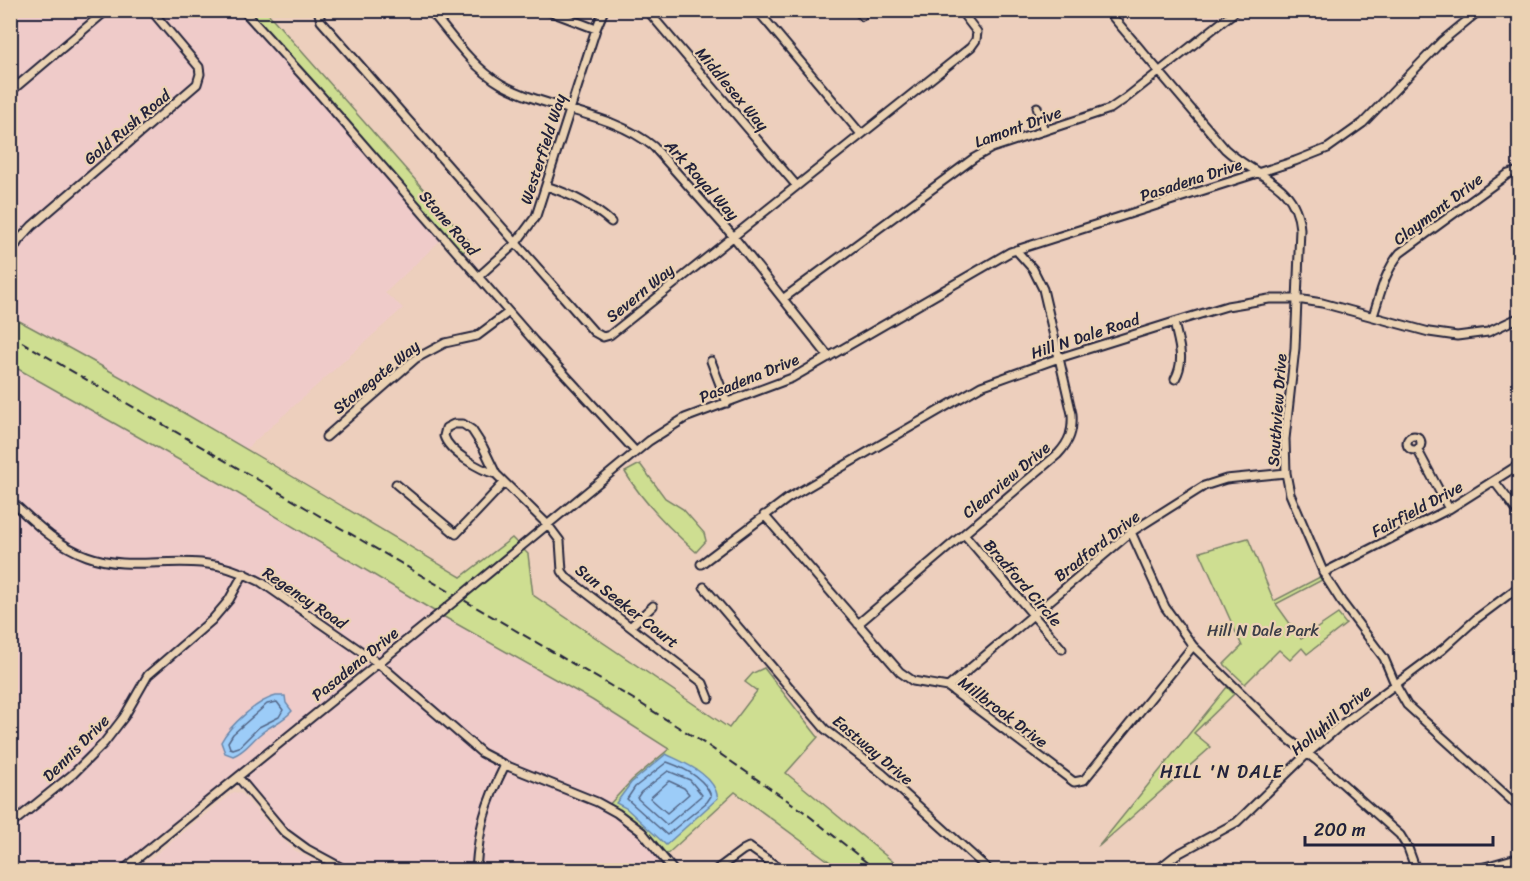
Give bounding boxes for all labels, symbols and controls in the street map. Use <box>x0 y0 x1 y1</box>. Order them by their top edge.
street label: Middlesex Way <box>688 40 777 138</box>
street label: Gold Rush Road <box>77 81 178 172</box>
street label: Westerfield Way <box>511 89 575 208</box>
street label: Lamont Drive <box>970 98 1066 156</box>
street label: Ark Royal Way <box>657 132 747 228</box>
street label: Pasadena Drive <box>1136 150 1246 210</box>
street label: Claymont Drive <box>1386 165 1490 253</box>
street label: Stone Road <box>412 183 487 264</box>
street label: Severn Way <box>599 255 682 330</box>
street label: Hill N Dale Road <box>1027 304 1145 367</box>
street label: Stonegate Way <box>326 332 427 422</box>
street label: Pasadena Drive <box>694 345 804 411</box>
street label: Southview Drive <box>1259 352 1295 467</box>
street label: Clearview Drive <box>955 434 1057 526</box>
street label: Fairfield Drive <box>1366 473 1468 545</box>
street label: Bradford Drive <box>1047 503 1147 589</box>
street label: Bradford Circle <box>976 532 1070 634</box>
street label: Sun Seeker Court <box>569 556 685 656</box>
street label: Regency Road <box>257 559 355 638</box>
park label: Hill N Dale Park <box>1207 616 1319 645</box>
street label: Pasadena Drive <box>305 619 405 709</box>
street label: Millbrook Drive <box>952 668 1054 756</box>
street label: Hollyhill Drive <box>1284 677 1378 763</box>
street label: Dennis Drive <box>35 707 117 789</box>
street label: Eastway Drive <box>826 707 920 793</box>
district label: HILL 'N DALE <box>1160 756 1284 788</box>
scale bar <box>1305 809 1492 847</box>
text: 200 m <box>1314 814 1366 846</box>

